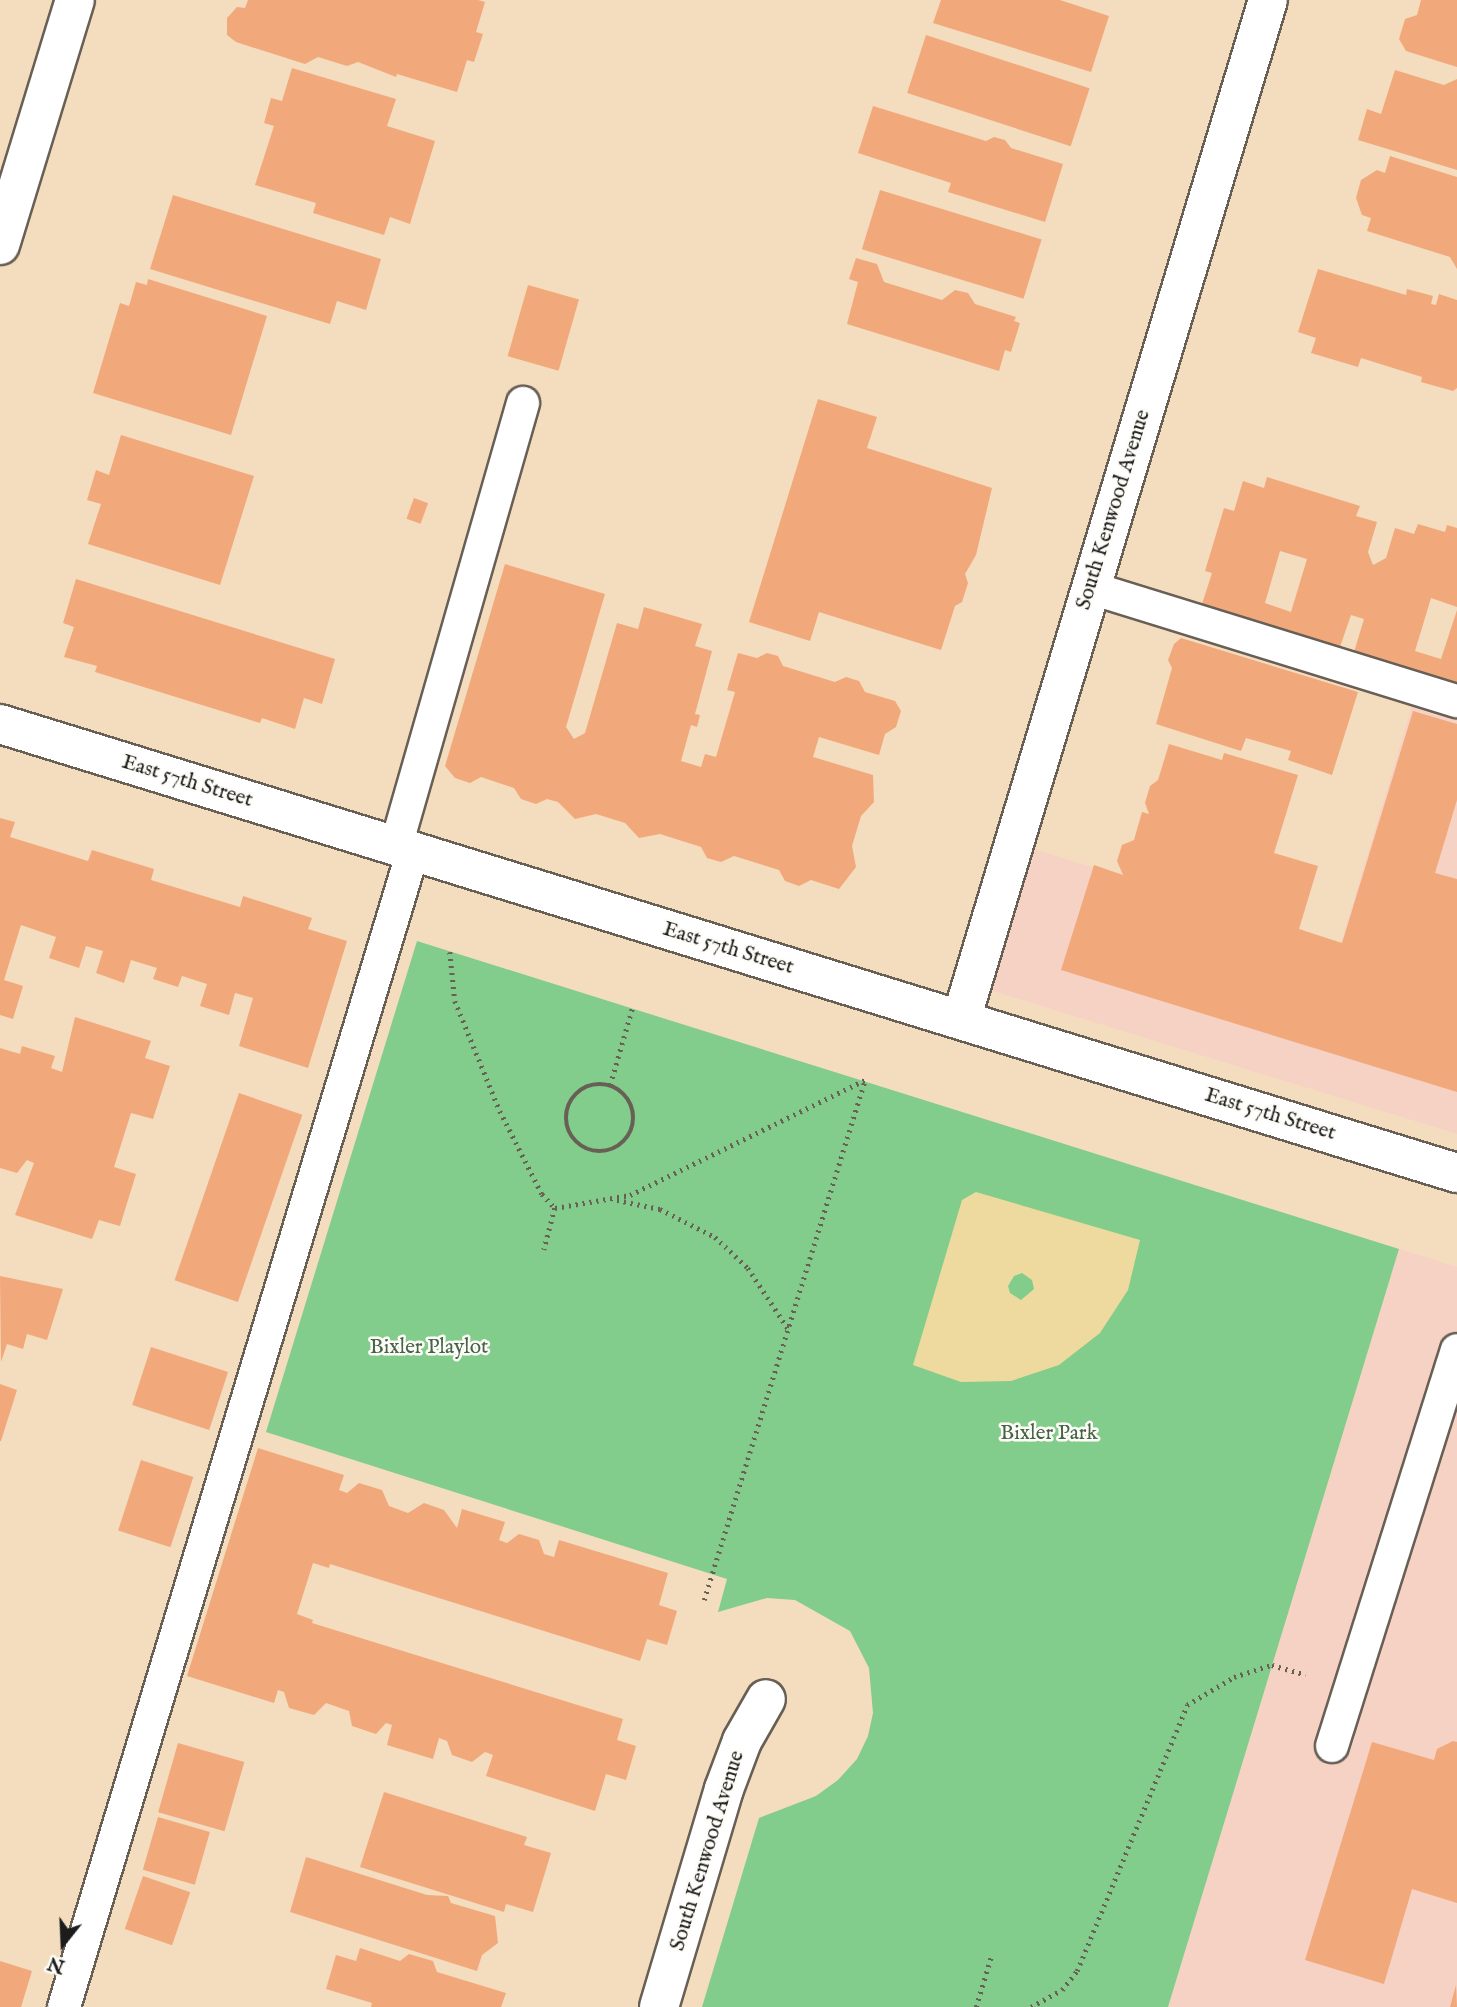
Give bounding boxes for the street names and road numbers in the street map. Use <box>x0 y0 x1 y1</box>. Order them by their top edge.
street label: South Kenwood Avenue <box>1072 407 1156 613</box>
street label: East 57th Street <box>119 750 255 814</box>
street label: East 57th Street <box>660 917 796 981</box>
street label: East 57th Street <box>1202 1083 1338 1147</box>
street label: South Kenwood Avenue <box>666 1748 750 1954</box>

